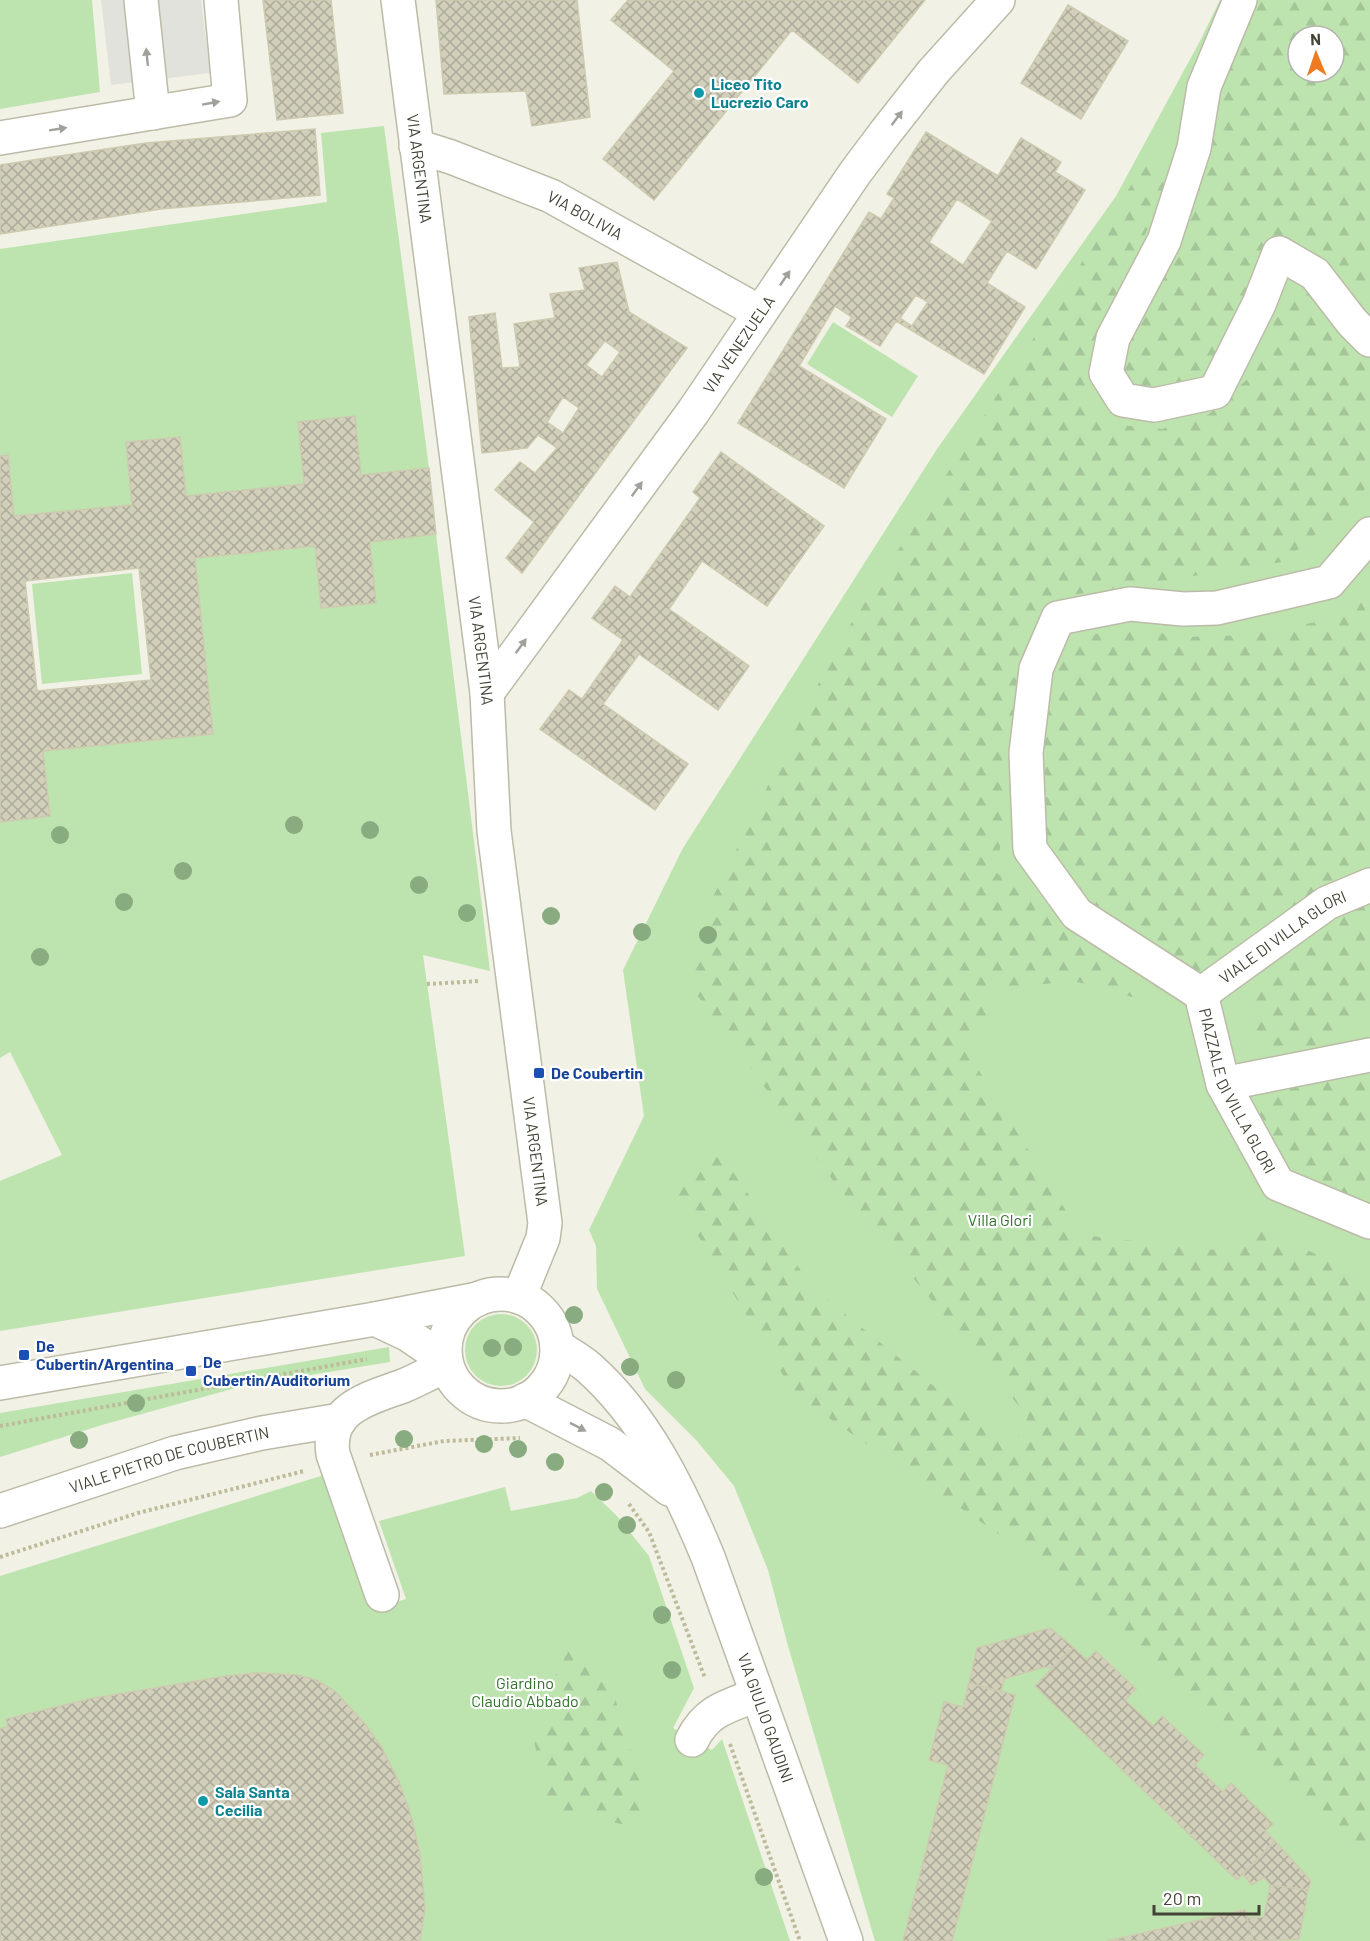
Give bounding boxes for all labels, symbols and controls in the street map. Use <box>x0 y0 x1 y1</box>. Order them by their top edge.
north arrow <box>1286 24 1346 84</box>
text: N <box>1310 29 1321 48</box>
one-way arrow <box>142 47 152 66</box>
place label: Liceo Tito Lucrezio Caro <box>711 74 809 111</box>
marker: Liceo Tito Lucrezio Caro <box>692 86 706 100</box>
one-way arrow <box>201 99 220 108</box>
one-way arrow <box>890 110 902 125</box>
street label: VIA ARGENTINA <box>404 113 437 225</box>
one-way arrow <box>48 124 67 133</box>
street label: VIA BOLIVIA <box>544 186 626 243</box>
one-way arrow <box>779 270 791 286</box>
street label: VIA VENEZUELA <box>699 291 778 397</box>
one-way arrow <box>631 481 643 497</box>
street label: VIA ARGENTINA <box>466 595 498 706</box>
one-way arrow <box>515 638 527 653</box>
street label: VIALE DI VILLA GLORI <box>1215 886 1349 987</box>
street label: PIAZZALE DI VILLA GLORI <box>1196 1006 1280 1176</box>
place label: De Coubertin <box>551 1063 643 1082</box>
marker: De Coubertin <box>532 1066 546 1080</box>
street label: VIA ARGENTINA <box>520 1096 553 1207</box>
park label: Villa Glori <box>968 1210 1032 1229</box>
place label: De Cubertin/Argentina <box>36 1336 174 1373</box>
marker: De Cubertin/Argentina <box>17 1348 31 1362</box>
place label: De Cubertin/Auditorium <box>203 1352 350 1389</box>
marker: De Cubertin/Auditorium <box>184 1364 198 1378</box>
street label: VIALE PIETRO DE COUBERTIN <box>67 1422 270 1496</box>
one-way arrow <box>569 1422 586 1431</box>
street label: VIA GIULIO GAUDINI <box>734 1650 798 1785</box>
park label: Giardino Claudio Abbado <box>471 1673 579 1710</box>
place label: Sala Santa Cecilia <box>215 1782 290 1819</box>
marker: Sala Santa Cecilia <box>196 1794 210 1808</box>
scale bar <box>1154 1878 1259 1916</box>
text: 20 m <box>1163 1887 1201 1909</box>

